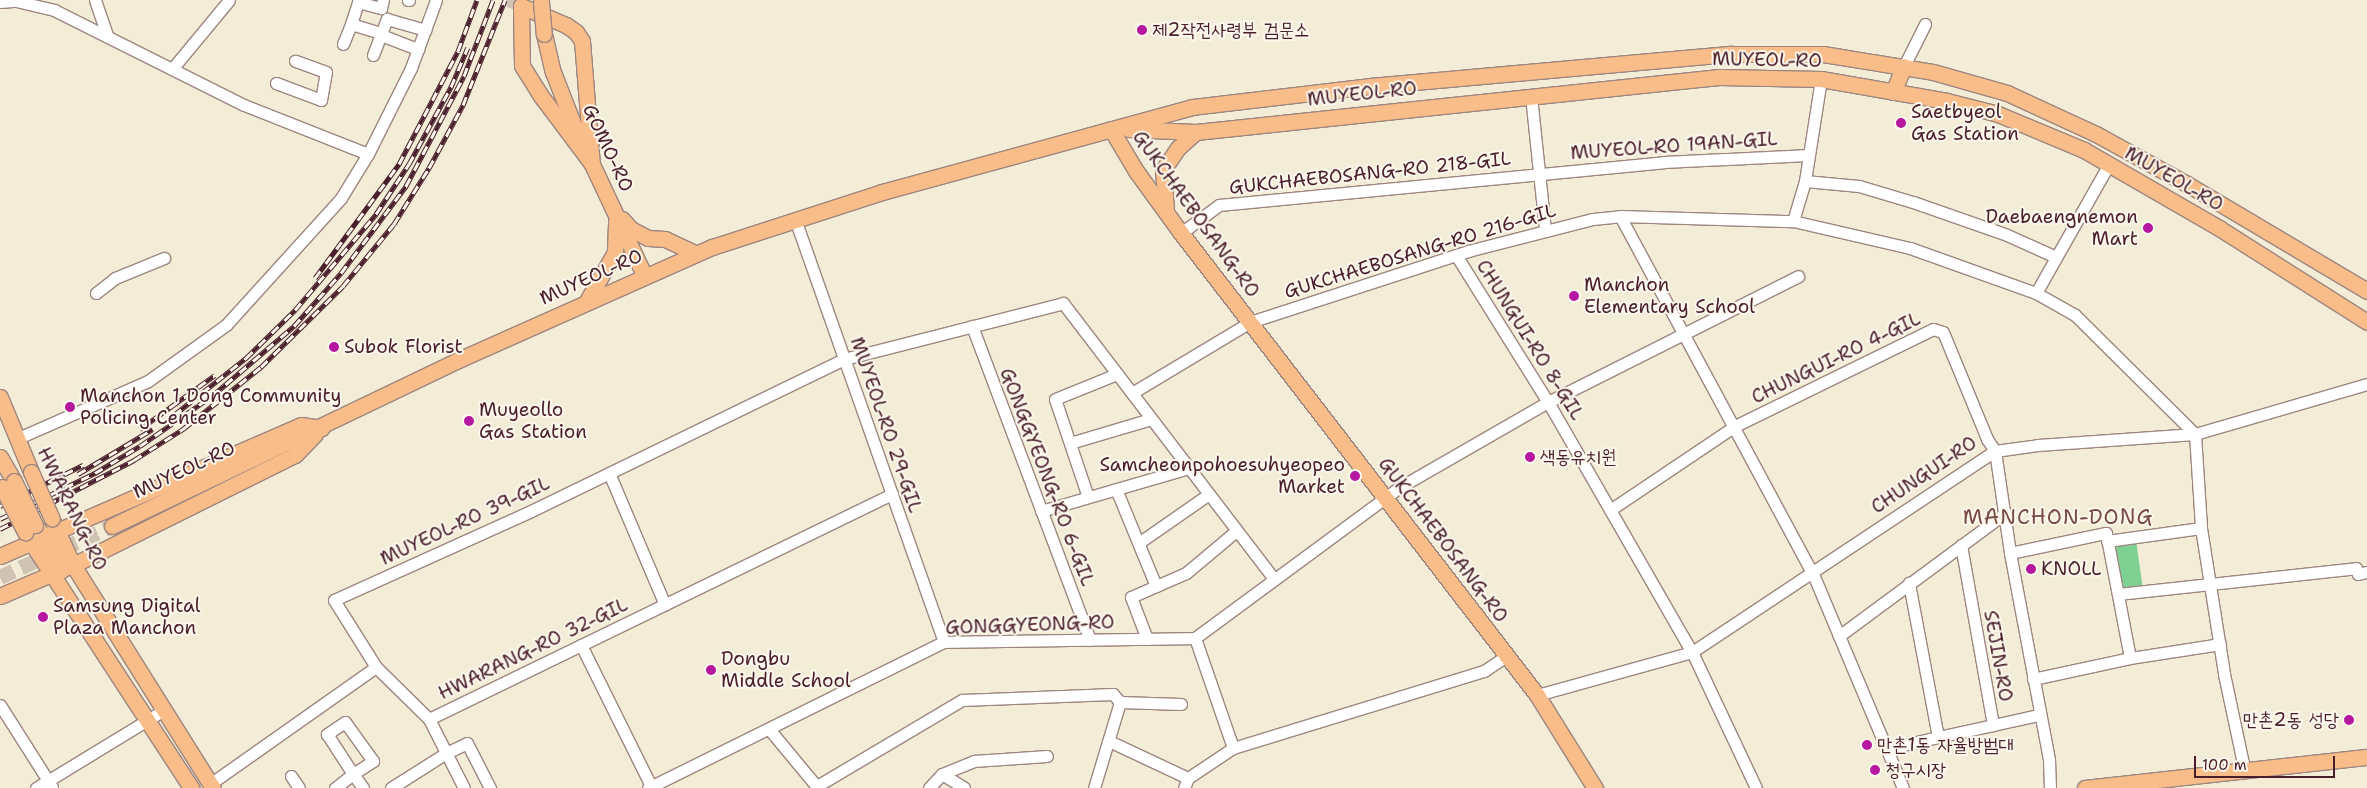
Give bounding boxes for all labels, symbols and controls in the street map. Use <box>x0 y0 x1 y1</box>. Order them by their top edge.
place label: 제2작전사령부 검문소 <box>1152 19 1309 41</box>
marker: 제2작전사령부 검문소 <box>1136 24 1148 36</box>
street label: MUYEOL-RO <box>1712 48 1822 72</box>
street label: MUYEOL-RO <box>1306 77 1418 111</box>
street label: GOMO-RO <box>578 101 638 195</box>
place label: Saetbyeol Gas Station <box>1911 101 2019 145</box>
marker: Saetbyeol Gas Station <box>1895 117 1907 129</box>
street label: GUKCHAEBOSANG-RO <box>1128 126 1264 302</box>
street label: MUYEOL-RO 19AN-GIL <box>1570 127 1778 165</box>
street label: MUYEOL-RO <box>2121 142 2227 216</box>
street label: GUKCHAEBOSANG-RO 218-GIL <box>1228 147 1512 199</box>
street label: GUKCHAEBOSANG-RO 216-GIL <box>1281 199 1559 303</box>
place label: Daebaengnemon Mart <box>1986 206 2138 250</box>
marker: Daebaengnemon Mart <box>2142 222 2154 234</box>
street label: MUYEOL-RO <box>536 244 646 310</box>
street label: CHUNGUI-RO 8-GIL <box>1471 256 1589 424</box>
place label: Manchon Elementary School <box>1584 274 1755 318</box>
marker: Manchon Elementary School <box>1568 290 1580 302</box>
street label: CHUNGUI-RO 4-GIL <box>1748 307 1924 409</box>
street label: MUYEOL-RO 29-GIL <box>845 334 927 516</box>
place label: Subok Florist <box>344 336 463 358</box>
marker: Subok Florist <box>328 341 340 353</box>
street label: GONGGYEONG-RO 6-GIL <box>995 365 1099 589</box>
place label: Manchon 1 Dong Community Policing Center <box>80 385 341 429</box>
place label: Muyeollo Gas Station <box>479 399 587 443</box>
marker: Manchon 1 Dong Community Policing Center <box>64 401 76 413</box>
marker: Muyeollo Gas Station <box>463 415 475 427</box>
street label: CHUNGUI-RO <box>1867 431 1981 519</box>
street label: MUYEOL-RO <box>129 436 239 504</box>
street label: HWARANG-RO <box>32 443 112 575</box>
place label: 색동유치원 <box>1540 446 1616 468</box>
marker: 색동유치원 <box>1524 451 1536 463</box>
street label: GUKCHAEBOSANG-RO <box>1373 453 1513 627</box>
place label: Samcheonpohoesuhyeopeo Market <box>1099 454 1345 498</box>
marker: Samcheonpohoesuhyeopeo Market <box>1349 470 1361 482</box>
street label: MUYEOL-RO 39-GIL <box>377 472 553 570</box>
district label: MANCHON-DONG <box>1961 504 2155 530</box>
place label: KNOLL <box>2041 558 2102 580</box>
marker: KNOLL <box>2025 563 2037 575</box>
street label: HWARANG-RO 32-GIL <box>435 593 631 705</box>
place label: Samsung Digital Plaza Manchon <box>53 595 201 639</box>
street label: SEJIN-RO <box>1979 608 2017 704</box>
marker: Samsung Digital Plaza Manchon <box>37 611 49 623</box>
street label: GONGGYEONG-RO <box>945 611 1115 639</box>
place label: Dongbu Middle School <box>721 648 851 692</box>
marker: Dongbu Middle School <box>705 664 717 676</box>
place label: 만촌2동 성당 <box>2243 709 2339 731</box>
marker: 만촌2동 성당 <box>2343 714 2355 726</box>
place label: 만촌1동 자율방범대 <box>1877 734 2014 756</box>
marker: 만촌1동 자율방범대 <box>1861 739 1873 751</box>
scale bar <box>2197 746 2338 778</box>
text: 100 m <box>2202 755 2247 775</box>
place label: 청구시장 <box>1885 759 1946 781</box>
marker: 청구시장 <box>1869 764 1881 776</box>

